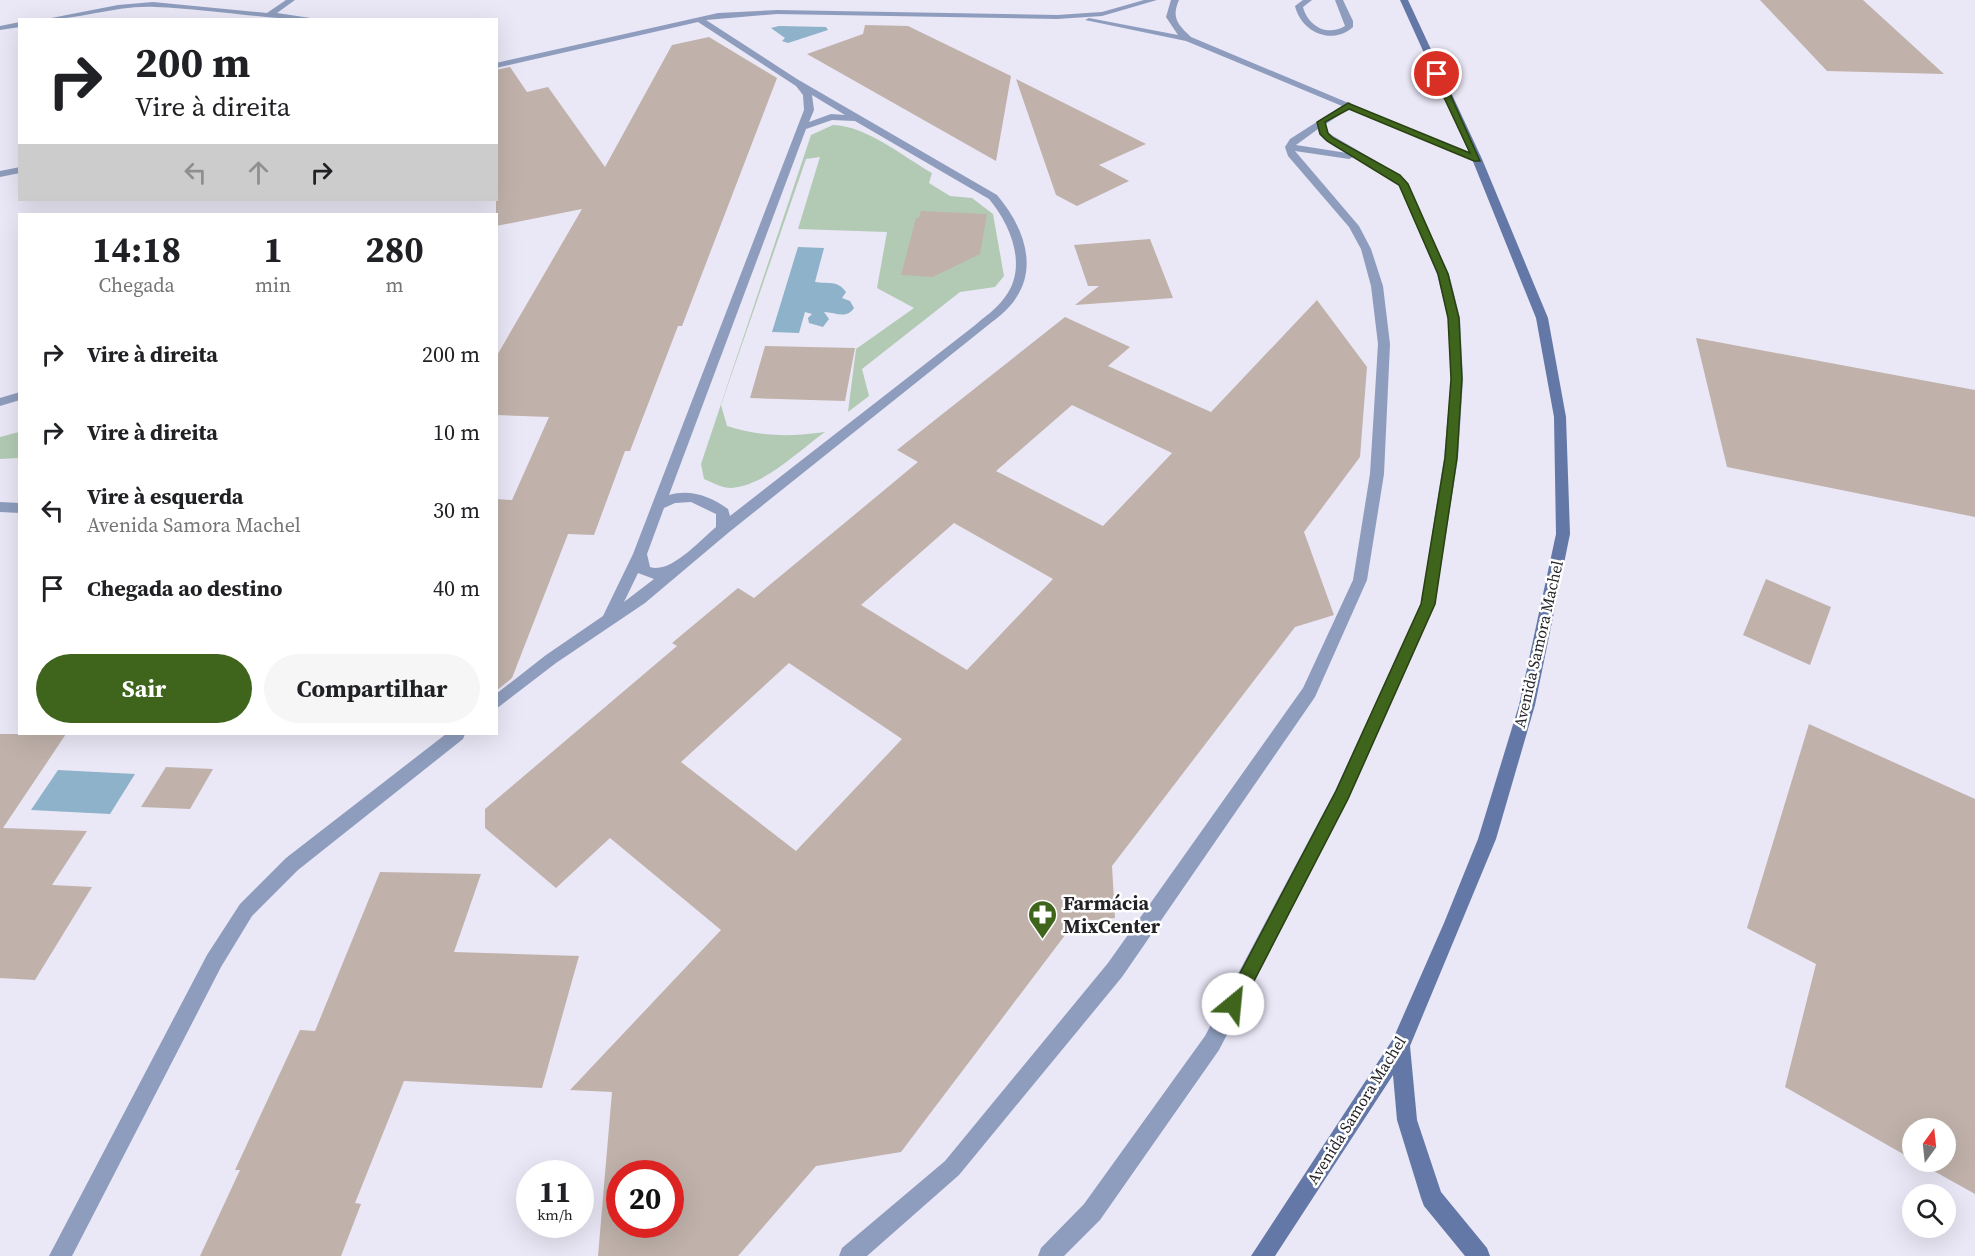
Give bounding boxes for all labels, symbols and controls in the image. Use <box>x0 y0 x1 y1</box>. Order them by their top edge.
text: 200 m <box>135 33 250 91</box>
icon: right <box>36 42 114 120</box>
pin <box>1411 48 1462 99</box>
icon: arrive <box>1420 57 1453 90</box>
text: Vire à direita <box>135 88 291 125</box>
icon: left <box>179 156 212 189</box>
icon: ahead <box>242 156 275 189</box>
icon: right <box>305 156 338 189</box>
text: 14:18 <box>92 225 181 274</box>
text: 1 <box>263 225 283 274</box>
text: 280 <box>365 225 424 274</box>
text: Chegada <box>98 271 175 299</box>
text: min <box>255 271 291 299</box>
text: m <box>386 271 404 299</box>
icon: right <box>36 338 69 371</box>
text: Vire à direita <box>87 339 218 369</box>
text: 200 m <box>422 339 480 369</box>
icon: right <box>36 416 69 449</box>
text: Vire à direita <box>87 417 218 447</box>
text: 10 m <box>433 417 480 447</box>
text: Vire à esquerda <box>87 481 243 511</box>
icon: left <box>36 494 69 527</box>
text: 30 m <box>433 495 480 525</box>
text: Avenida Samora Machel <box>87 511 301 539</box>
street label: Avenida Samora Machel <box>1508 558 1568 730</box>
icon: arrive <box>36 572 69 605</box>
text: Chegada ao destino <box>87 573 282 603</box>
text: 40 m <box>433 573 480 603</box>
button: Sair <box>36 654 252 723</box>
button: Compartilhar <box>264 654 480 723</box>
place label: Farmácia MixCenter <box>1063 889 1161 940</box>
pharmacy icon: Farmácia MixCenter <box>1026 898 1058 940</box>
position arrow <box>1201 972 1265 1036</box>
street label: Avenida Samora Machel <box>1301 1031 1411 1188</box>
north arrow <box>1902 1118 1956 1172</box>
map controls <box>1902 1118 1956 1238</box>
speed limit sign: 20 <box>606 1160 684 1238</box>
text: 11 <box>539 1171 571 1212</box>
button: search <box>1902 1184 1956 1238</box>
text: km/h <box>537 1204 573 1225</box>

